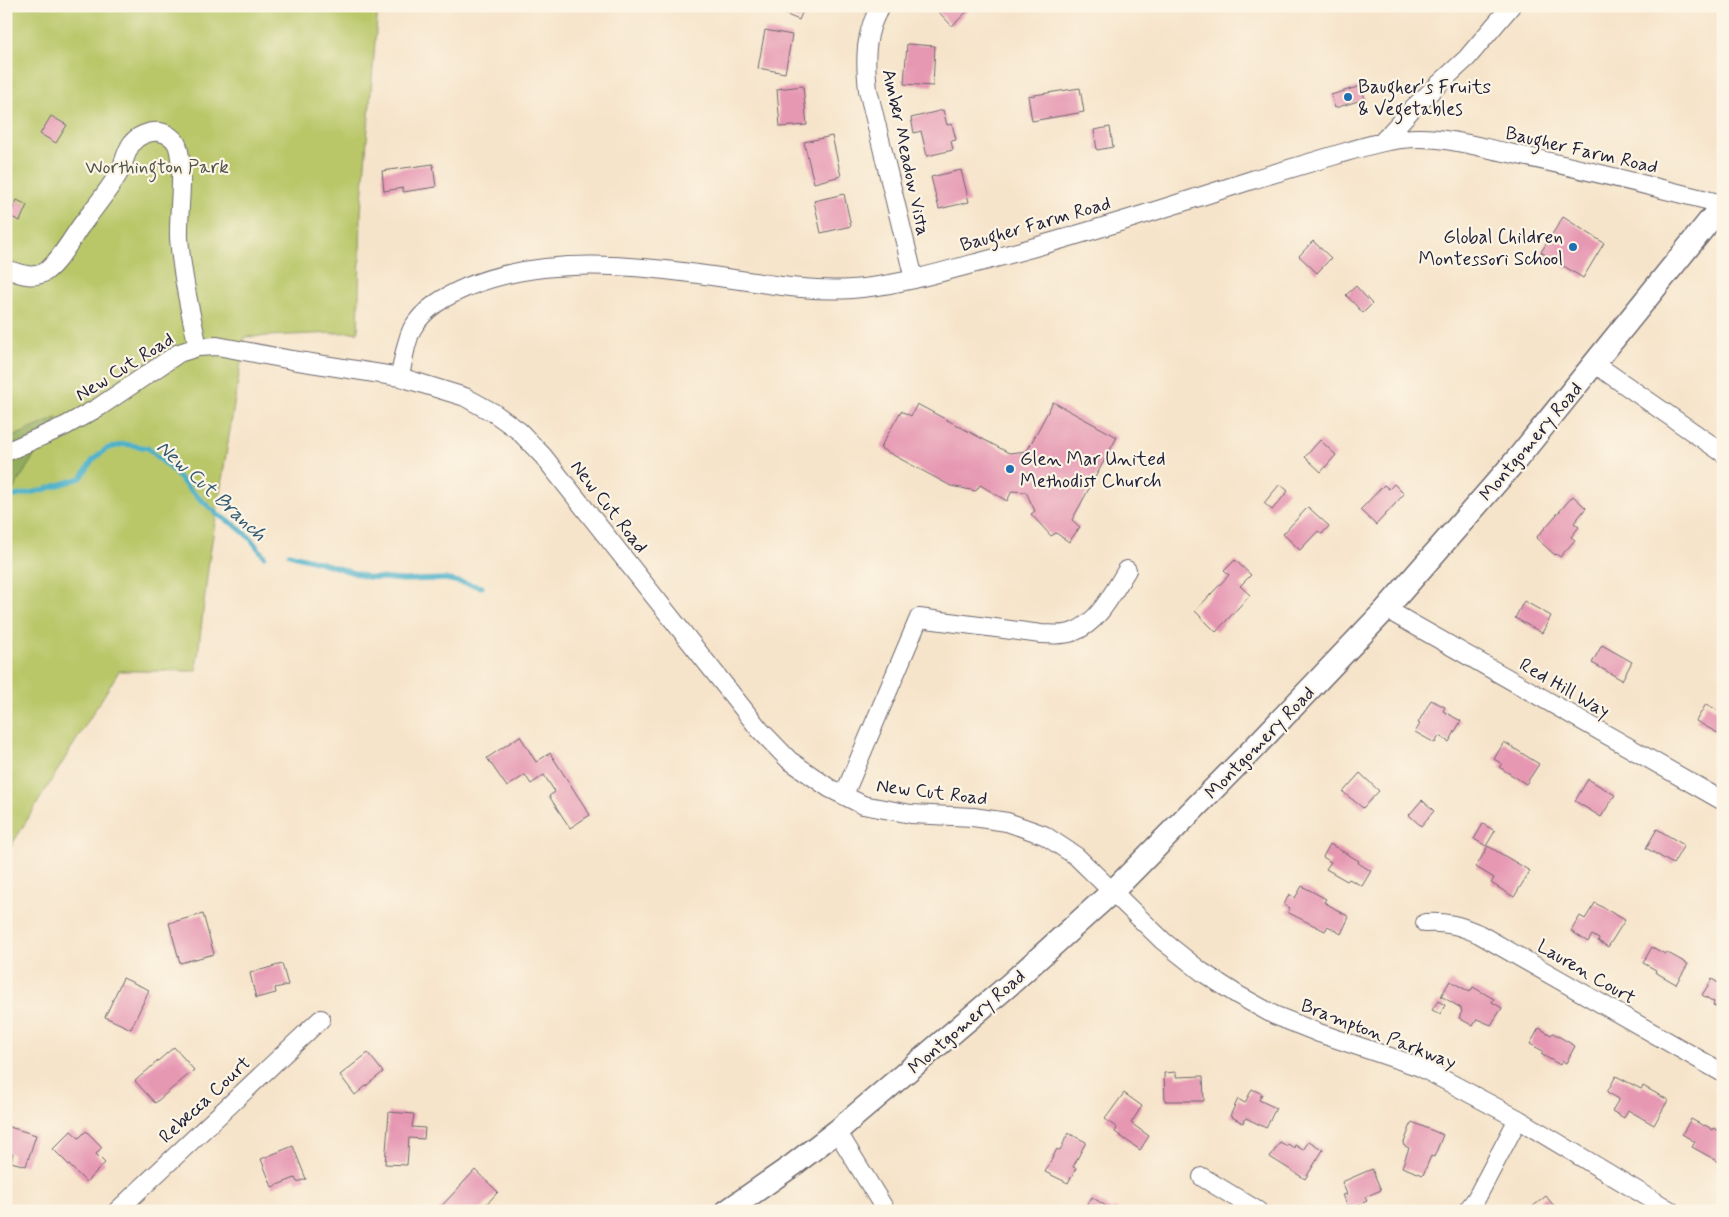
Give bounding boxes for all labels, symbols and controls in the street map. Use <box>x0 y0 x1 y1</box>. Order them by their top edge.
street label: Amber Meadow Vista <box>876 67 935 238</box>
place label: Baugher's Fruits & Vegetables <box>1358 75 1491 125</box>
marker: Baugher's Fruits & Vegetables <box>1342 91 1354 103</box>
street label: Baugher Farm Road <box>1502 121 1660 183</box>
park label: Worthington Park <box>85 155 229 183</box>
street label: Baugher Farm Road <box>957 191 1114 261</box>
place label: Global Children Montessori School <box>1418 225 1563 272</box>
marker: Global Children Montessori School <box>1567 241 1579 253</box>
street label: New Cut Road <box>71 327 179 407</box>
street label: Montgomery Road <box>1474 377 1589 507</box>
water label: New Cut Branch <box>150 434 272 548</box>
place label: Glen Mar United Methodist Church <box>1020 447 1166 494</box>
street label: New Cut Road <box>565 455 653 559</box>
marker: Glen Mar United Methodist Church <box>1004 463 1016 475</box>
street label: Red Hill Way <box>1514 652 1614 725</box>
street label: Montgomery Road <box>1200 681 1321 806</box>
street label: New Cut Road <box>875 773 989 812</box>
street label: Lauren Court <box>1532 934 1640 1011</box>
street label: Montgomery Road <box>903 964 1032 1081</box>
street label: Brampton Parkway <box>1297 993 1460 1076</box>
street label: Rebecca Court <box>154 1051 256 1149</box>

